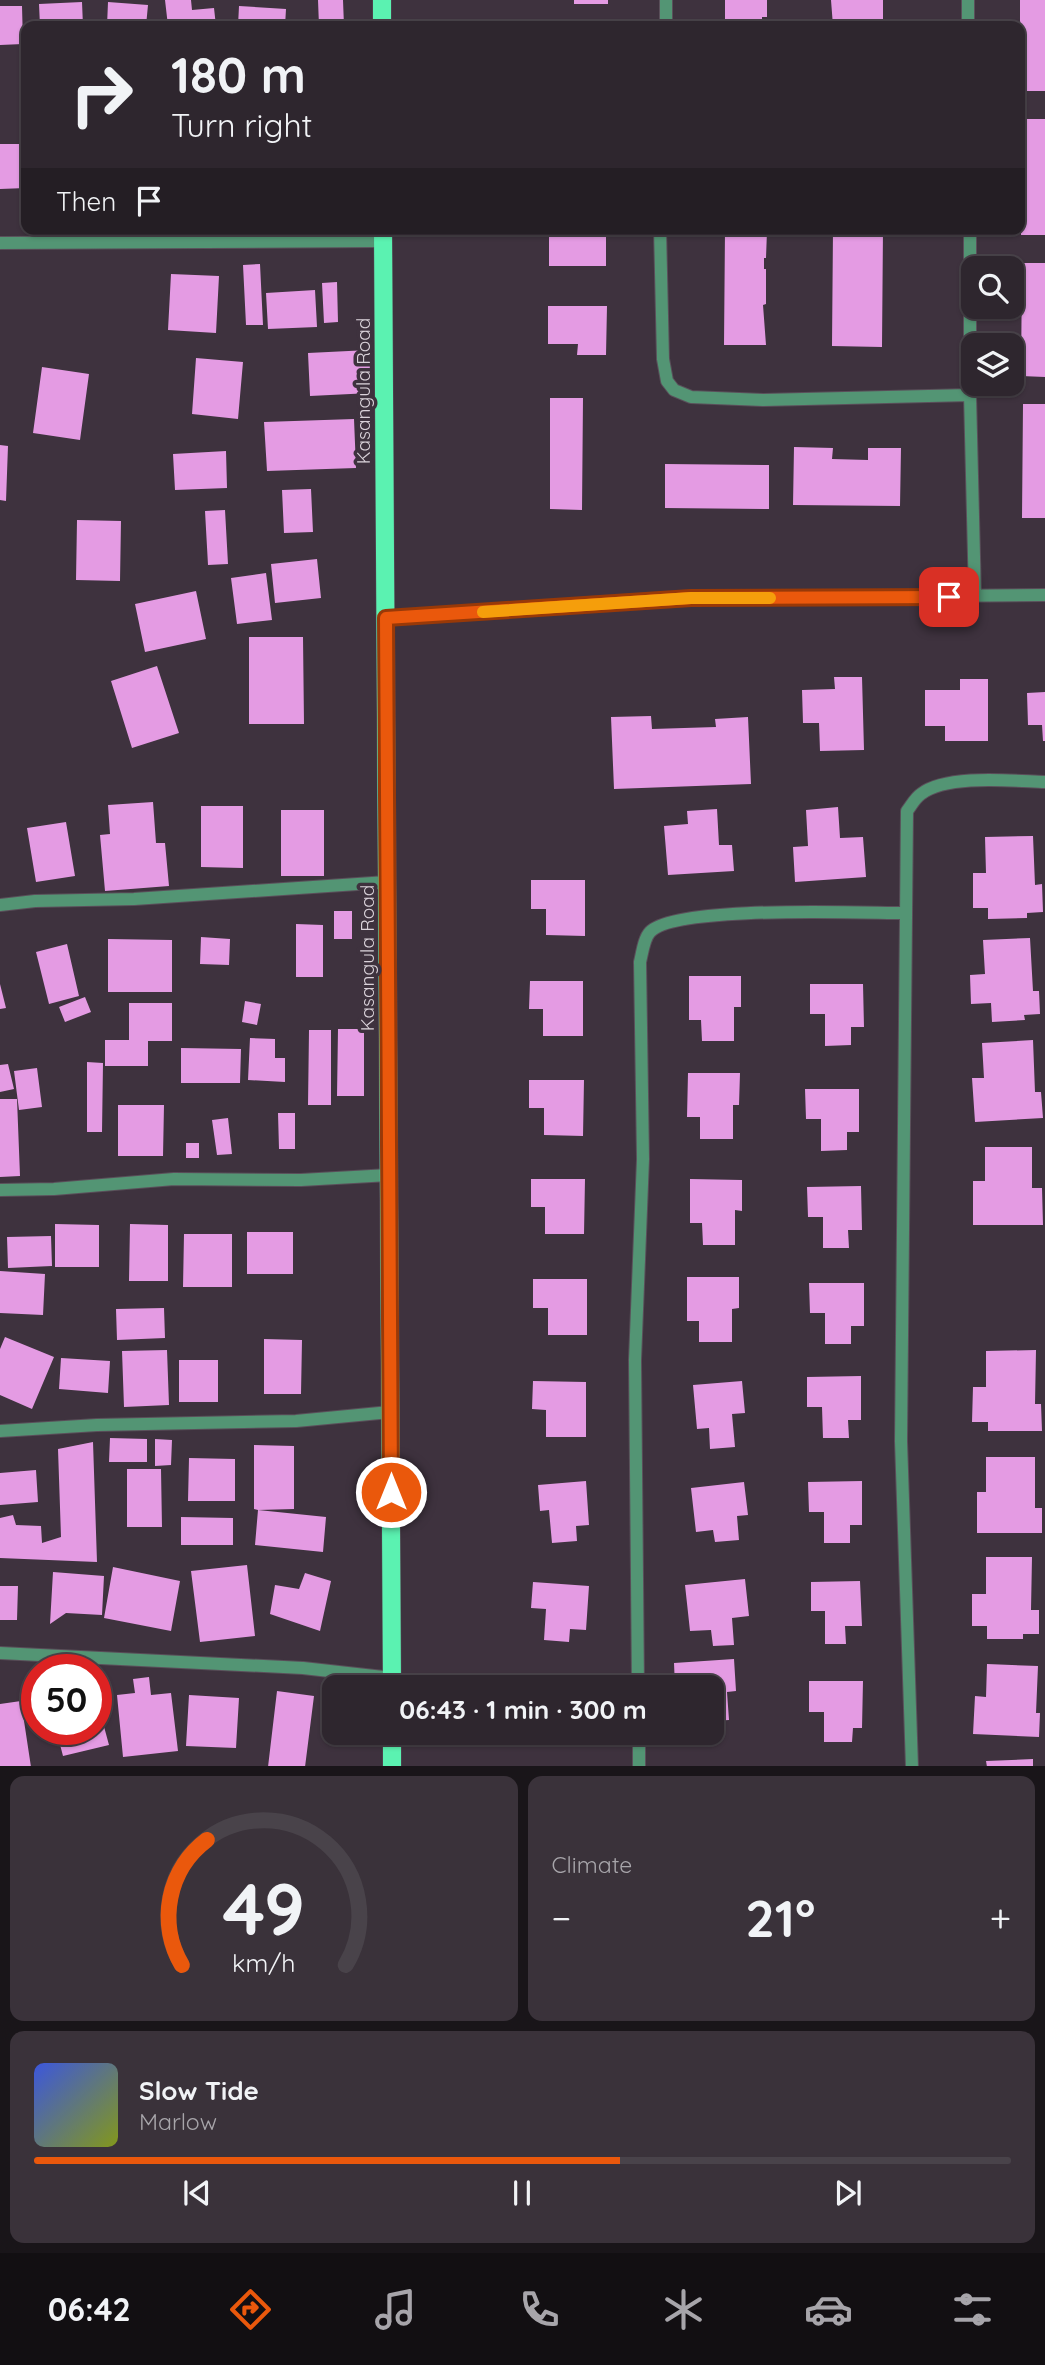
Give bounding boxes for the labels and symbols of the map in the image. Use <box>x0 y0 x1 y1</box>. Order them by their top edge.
street label: Kasangula Road <box>351 318 375 464</box>
pin <box>919 567 979 627</box>
street label: Kasangula Road <box>355 885 379 1031</box>
position arrow <box>354 1455 428 1529</box>
speed limit sign: 50 <box>21 1654 112 1745</box>

